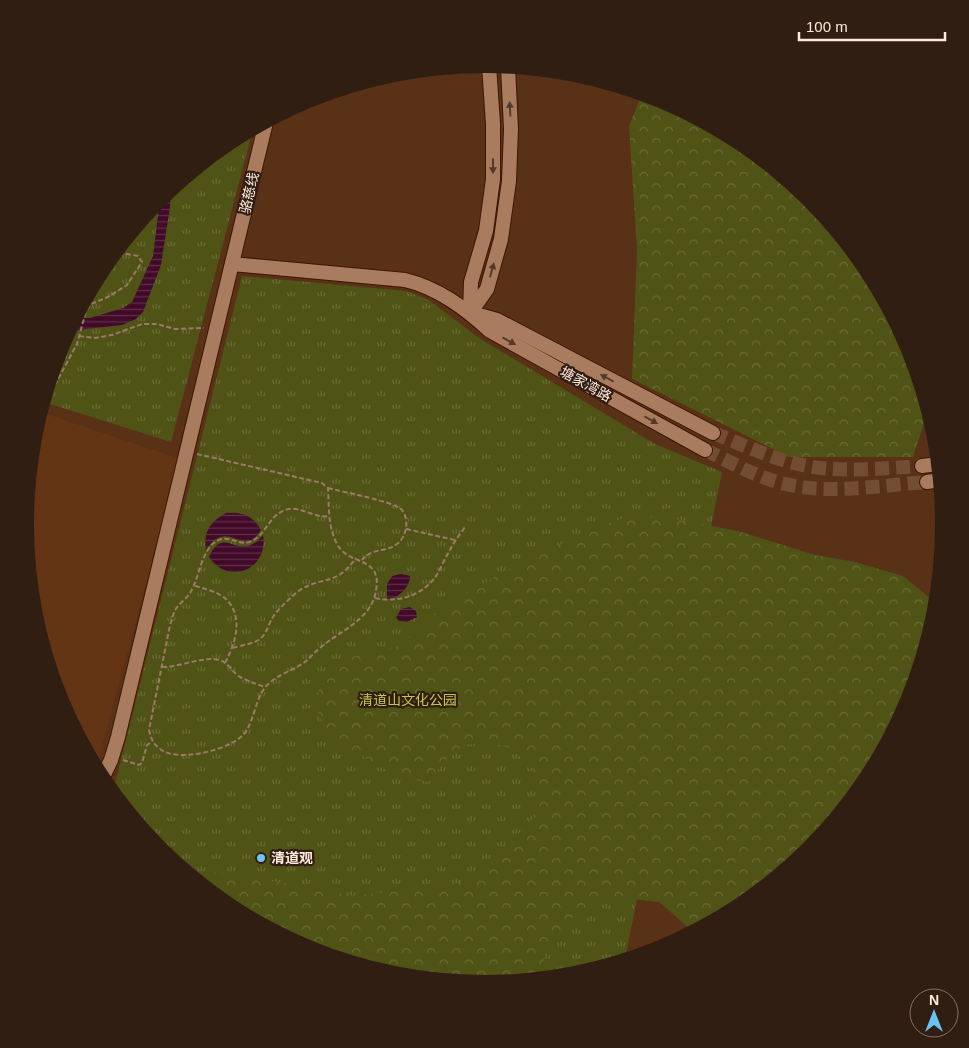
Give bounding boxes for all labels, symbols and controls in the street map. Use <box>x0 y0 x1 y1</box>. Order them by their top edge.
scale bar <box>799 10 945 42</box>
text: 100 m <box>806 18 848 35</box>
one-way arrow <box>506 101 514 117</box>
one-way arrow <box>489 158 497 174</box>
street label: 骆慈线 <box>236 171 262 215</box>
one-way arrow <box>489 262 497 277</box>
one-way arrow <box>502 337 516 346</box>
street label: 塘家湾路 <box>558 363 614 405</box>
one-way arrow <box>600 374 615 382</box>
one-way arrow <box>644 416 659 424</box>
park label: 清道山文化公园 <box>359 692 457 708</box>
place label: 清道观 <box>271 850 313 866</box>
marker: 清道观 <box>255 852 267 864</box>
north arrow <box>909 988 959 1038</box>
text: N <box>929 992 939 1008</box>

